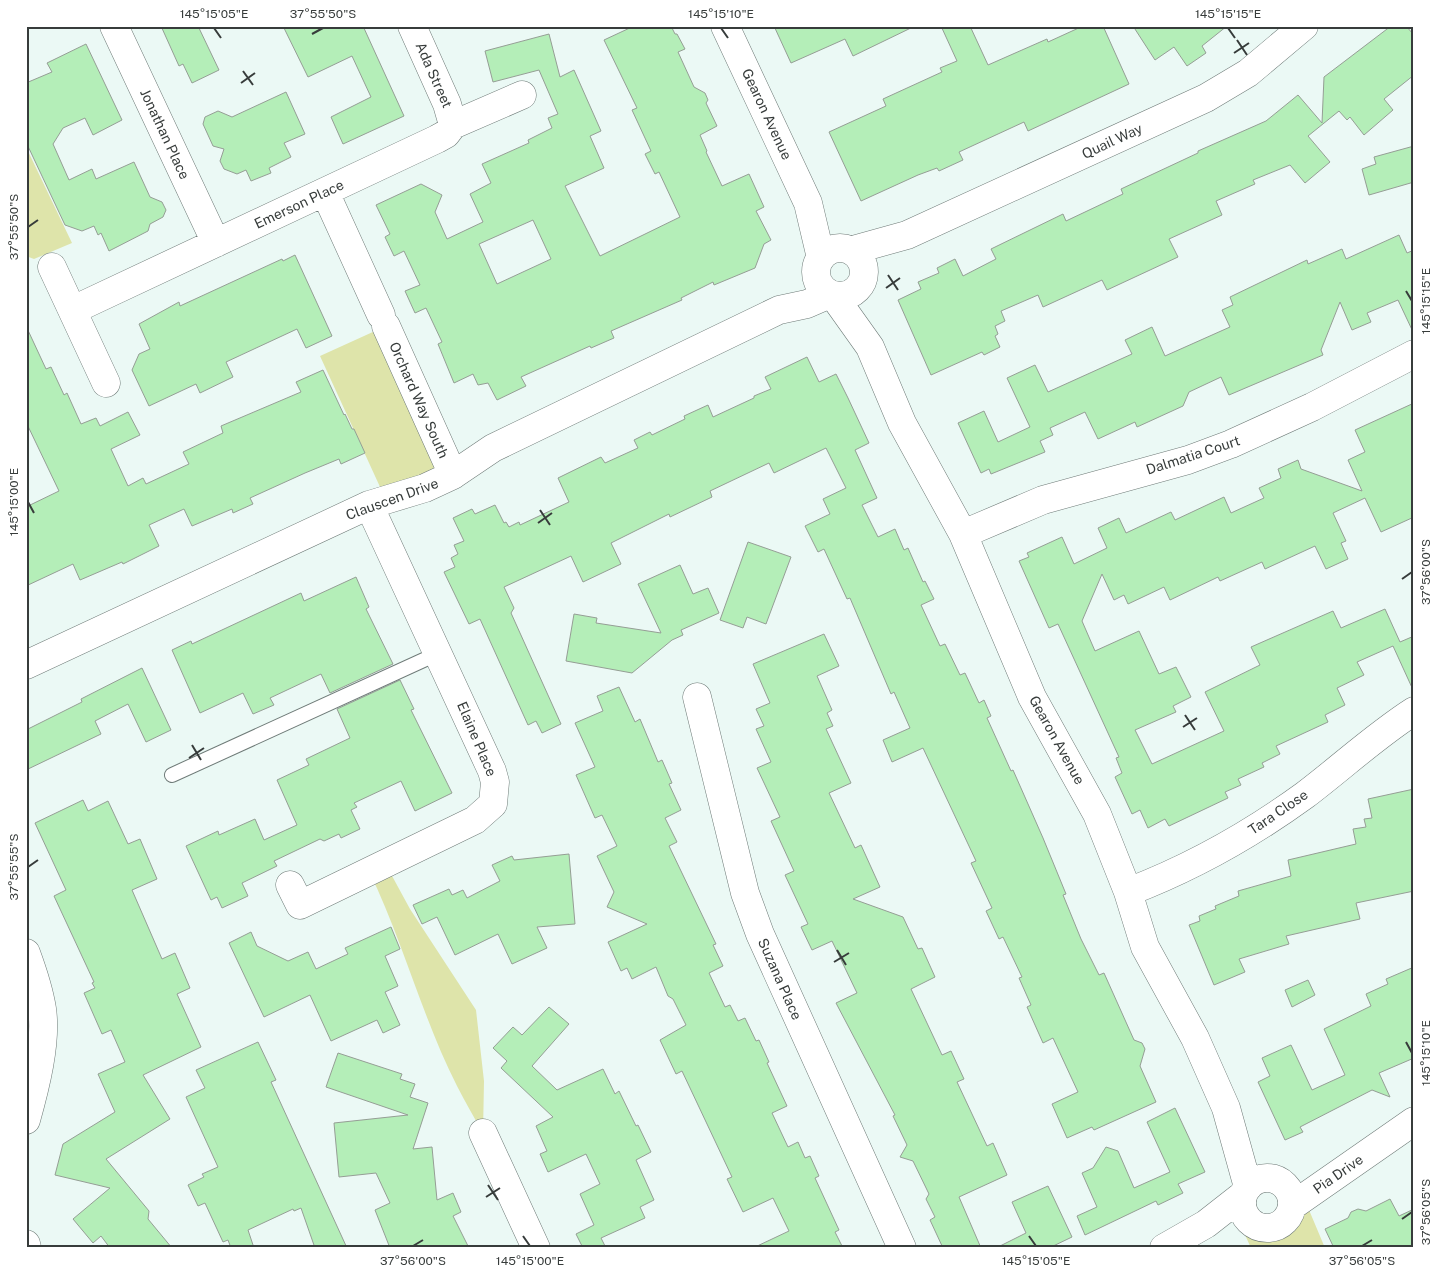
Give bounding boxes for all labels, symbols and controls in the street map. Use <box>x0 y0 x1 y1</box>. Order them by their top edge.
text: 145°15'05"E <box>180 7 248 21</box>
text: 37°55'50"S <box>290 7 356 21</box>
text: 145°15'10"E <box>688 7 754 21</box>
text: 145°15'15"E <box>1195 7 1261 21</box>
street label: Ada Street <box>412 40 456 110</box>
street label: Gearon Avenue <box>739 66 795 162</box>
street label: Jonathan Place <box>137 86 193 182</box>
street label: Quail Way <box>1079 120 1145 162</box>
street label: Emerson Place <box>252 176 346 232</box>
text: 37°55'50"S <box>7 194 21 260</box>
text: 145°15'15"E <box>1419 268 1433 334</box>
street label: Orchard Way South <box>386 339 452 461</box>
street label: Dalmatia Court <box>1144 432 1242 478</box>
text: 145°15'00"E <box>7 468 21 536</box>
street label: Clauscen Drive <box>344 475 440 523</box>
text: 37°56'00"S <box>1419 539 1433 605</box>
street label: Gearon Avenue <box>1026 693 1088 787</box>
street label: Elaine Place <box>454 699 500 779</box>
street label: Tara Close <box>1245 786 1311 838</box>
text: 37°55'55"S <box>7 834 21 900</box>
street label: Suzana Place <box>755 936 805 1022</box>
text: 145°15'10"E <box>1419 1020 1433 1086</box>
street label: Pia Drive <box>1310 1151 1366 1197</box>
text: 37°56'05"S <box>1419 1179 1433 1245</box>
text: 37°56'00"S <box>380 1254 446 1268</box>
text: 145°15'00"E <box>496 1254 564 1268</box>
text: 145°15'05"E <box>1002 1254 1070 1268</box>
text: 37°56'05"S <box>1329 1254 1395 1268</box>

